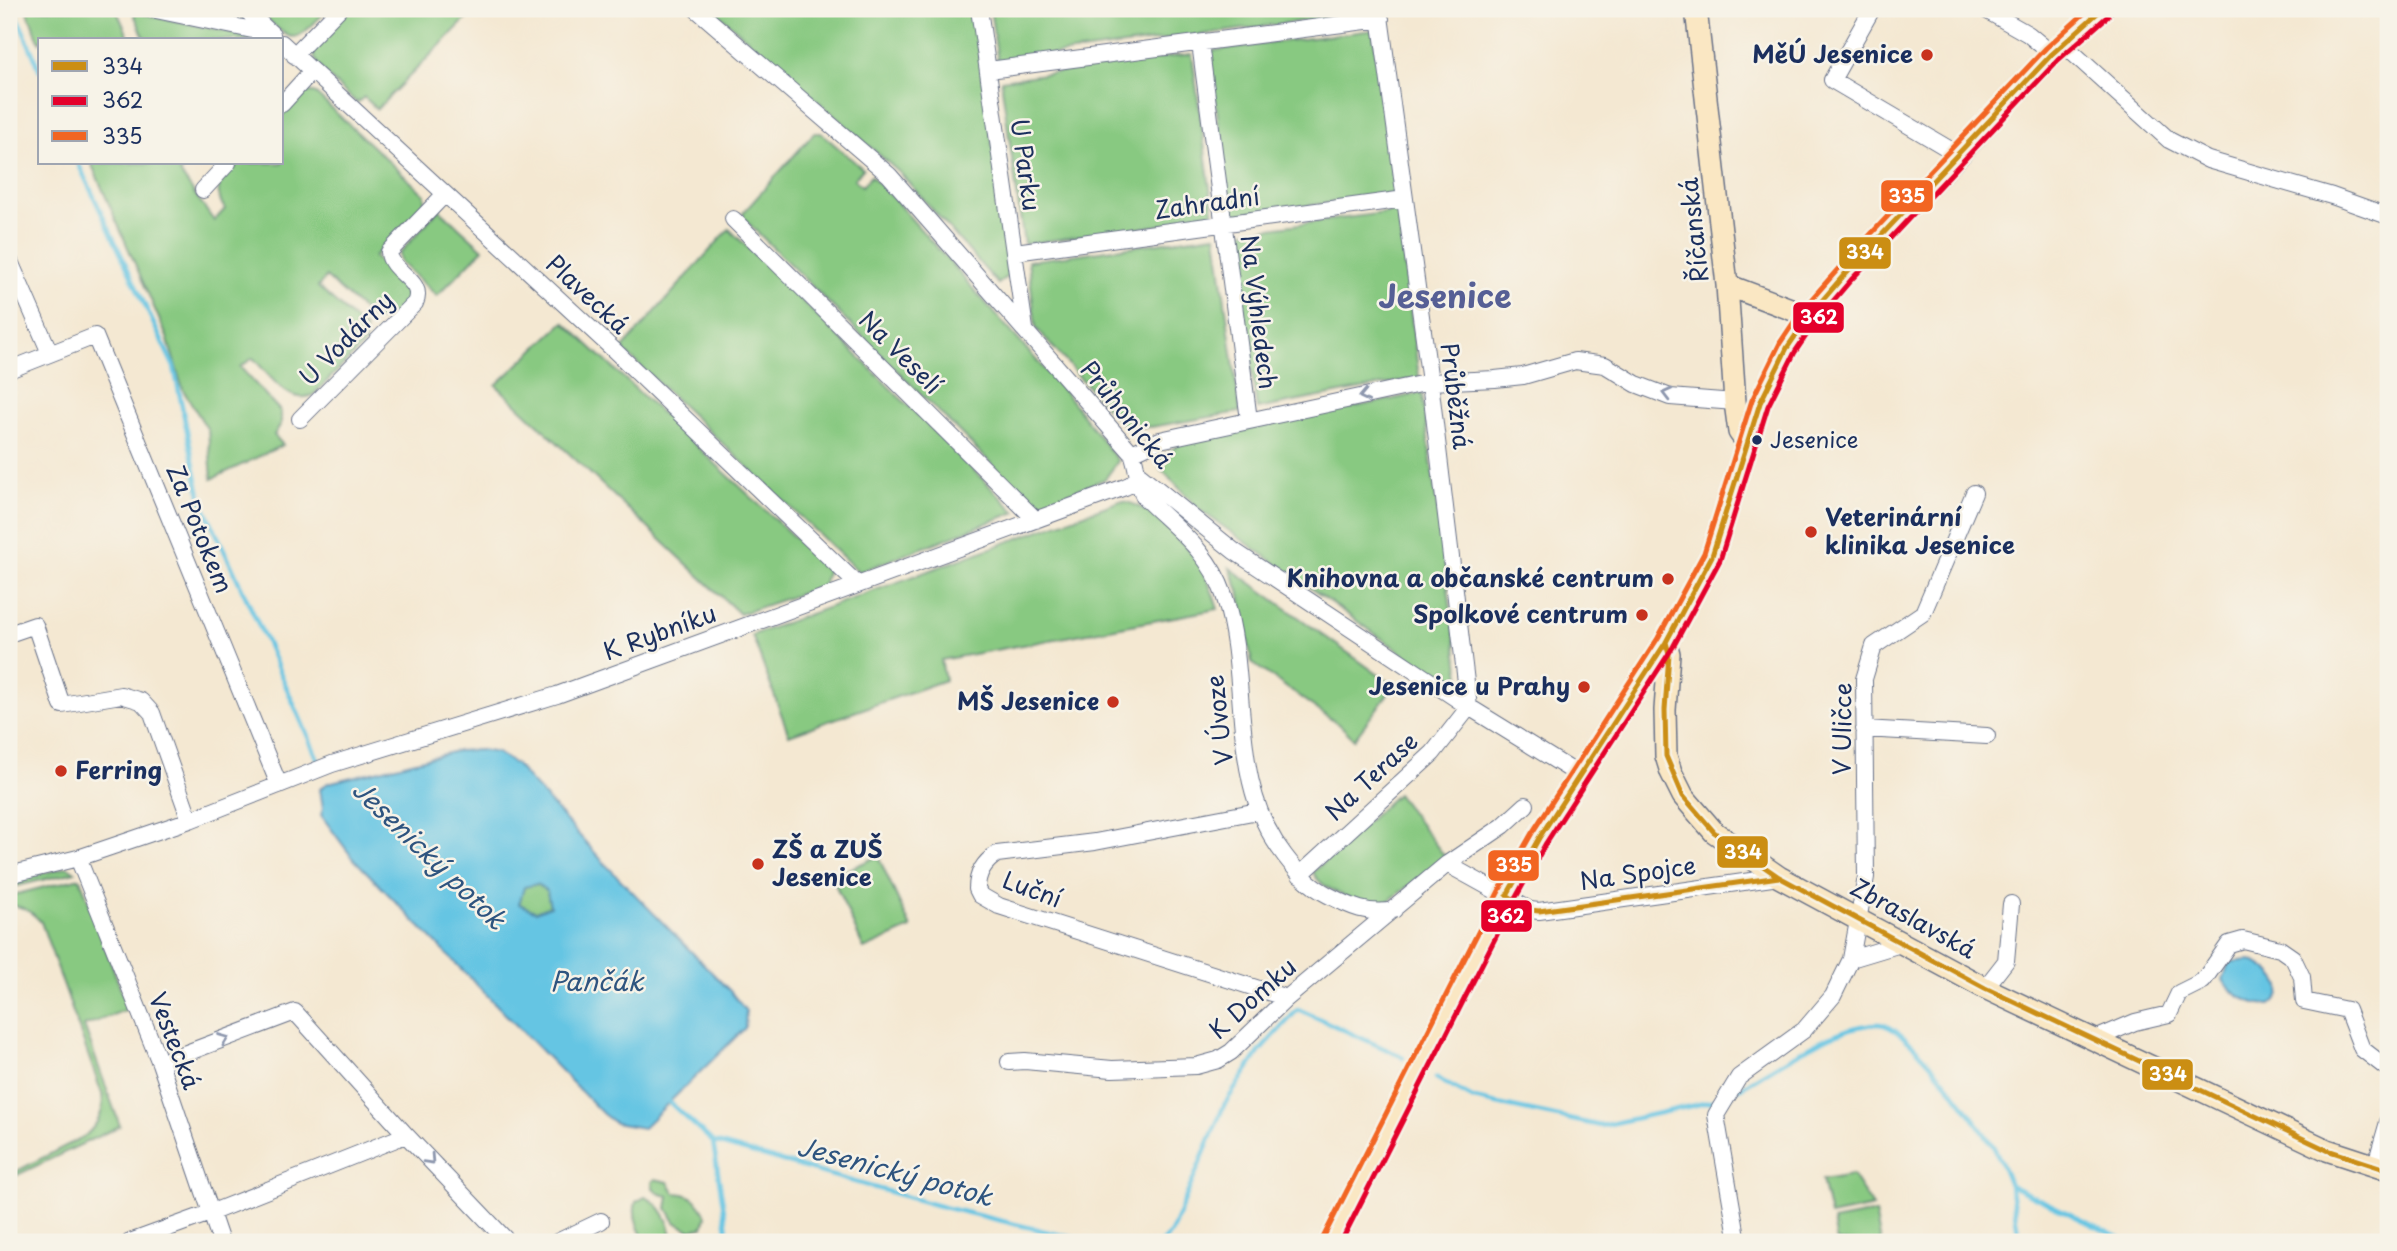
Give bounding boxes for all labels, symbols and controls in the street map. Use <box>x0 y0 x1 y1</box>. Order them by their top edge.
place label: MěÚ Jesenice <box>1752 35 1913 71</box>
legend <box>38 38 284 164</box>
marker: MěÚ Jesenice <box>1919 47 1935 63</box>
text: 334 <box>102 49 143 81</box>
text: 362 <box>102 83 143 115</box>
street label: U Parku <box>1003 116 1051 213</box>
text: 335 <box>102 119 143 151</box>
street label: Říčanská <box>1670 176 1716 284</box>
street label: Zahradní <box>1152 177 1262 227</box>
line badge: 335 <box>1880 179 1934 213</box>
text: 335 <box>1889 181 1925 209</box>
street label: Na Výhledech <box>1233 233 1287 391</box>
line badge: 334 <box>1838 236 1892 270</box>
text: 334 <box>1846 237 1884 265</box>
street label: Plavecká <box>539 246 638 342</box>
district label: Jesenice <box>1378 271 1512 319</box>
street label: U Vodárny <box>290 282 401 393</box>
line badge: 362 <box>1792 301 1845 334</box>
street label: Na Veselí <box>852 302 952 402</box>
text: 362 <box>1800 302 1838 330</box>
street label: Průběžná <box>1433 340 1481 451</box>
street label: Průhonická <box>1073 352 1182 475</box>
one-way arrow <box>1358 388 1370 403</box>
one-way arrow <box>1661 388 1673 402</box>
place label: Jesenice <box>1770 422 1859 455</box>
marker: Jesenice <box>1750 433 1764 447</box>
street label: Za Potokem <box>159 458 243 598</box>
place label: Veterinární klinika Jesenice <box>1825 498 2015 562</box>
marker: Veterinární klinika Jesenice <box>1803 524 1819 540</box>
place label: Knihovna a občanské centrum <box>1286 559 1654 595</box>
marker: Knihovna a občanské centrum <box>1660 571 1676 587</box>
street label: K Rybníku <box>598 594 721 668</box>
place label: Spolkové centrum <box>1413 595 1628 631</box>
marker: Spolkové centrum <box>1634 607 1650 623</box>
place label: Jesenice u Prahy <box>1368 667 1570 703</box>
street label: V Úvoze <box>1195 673 1241 767</box>
marker: Jesenice u Prahy <box>1576 679 1592 695</box>
place label: MŠ Jesenice <box>957 682 1099 718</box>
street label: V Uličce <box>1822 682 1860 776</box>
marker: MŠ Jesenice <box>1105 694 1121 710</box>
street label: Na Terase <box>1316 723 1425 828</box>
place label: Ferring <box>75 751 162 787</box>
marker: Ferring <box>53 763 69 779</box>
water label: Jesenický potok <box>344 770 516 938</box>
place label: ZŠ a ZUŠ Jesenice <box>772 830 883 894</box>
line badge: 334 <box>1716 835 1769 869</box>
text: 334 <box>1724 837 1762 865</box>
street label: Na Spojce <box>1577 846 1698 898</box>
line badge: 335 <box>1487 849 1540 882</box>
text: 335 <box>1496 850 1532 878</box>
marker: ZŠ a ZUŠ Jesenice <box>750 856 766 872</box>
street label: Luční <box>998 861 1068 916</box>
street label: Zbraslavská <box>1845 868 1983 967</box>
line badge: 362 <box>1480 899 1533 933</box>
text: 362 <box>1487 901 1525 929</box>
street label: K Domku <box>1200 948 1303 1047</box>
water label: Pančák <box>550 961 645 1000</box>
street label: Vestecká <box>141 986 211 1094</box>
one-way arrow <box>218 1033 230 1047</box>
line badge: 334 <box>2141 1058 2194 1091</box>
text: 334 <box>2149 1059 2187 1087</box>
water label: Jesenický potok <box>793 1126 998 1216</box>
one-way arrow <box>422 1152 435 1165</box>

